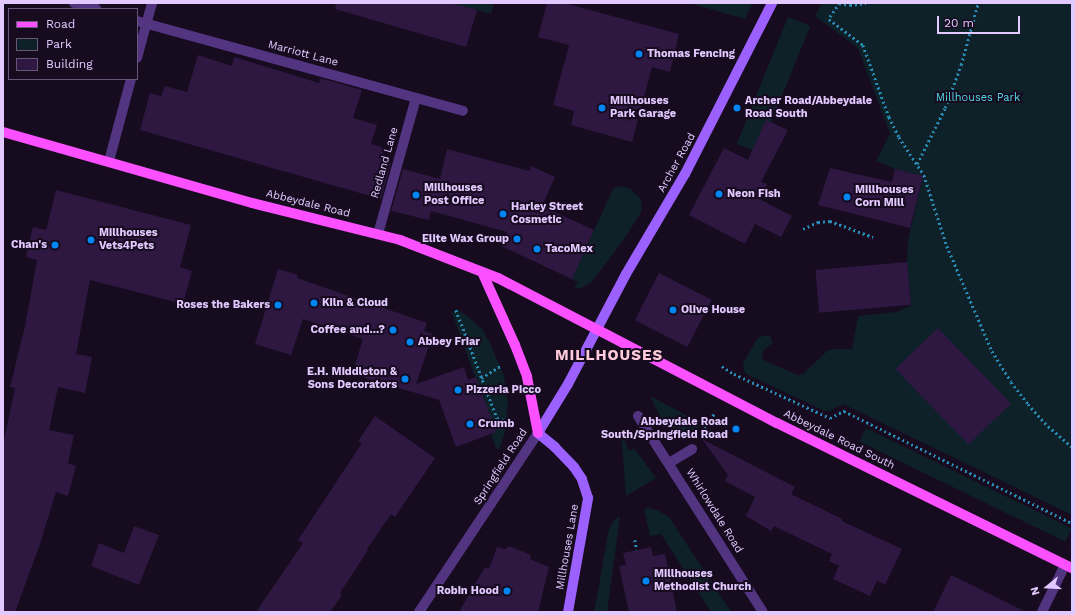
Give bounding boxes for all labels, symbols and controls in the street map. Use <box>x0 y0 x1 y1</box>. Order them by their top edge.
legend <box>8 8 138 80</box>
scale bar <box>939 8 1022 34</box>
text: 20 m <box>944 16 974 30</box>
text: Road <box>46 17 75 31</box>
text: Park <box>46 37 72 51</box>
street label: Marriott Lane <box>266 38 340 70</box>
place label: Thomas Fencing <box>647 47 735 61</box>
marker: Thomas Fencing <box>634 49 644 59</box>
text: Building <box>46 57 93 71</box>
park label: Millhouses Park <box>936 91 1020 105</box>
place label: Millhouses Park Garage <box>610 95 676 121</box>
place label: Archer Road/Abbeydale Road South <box>745 95 872 121</box>
marker: Millhouses Park Garage <box>597 103 607 113</box>
marker: Archer Road/Abbeydale Road South <box>732 103 742 113</box>
street label: Redland Lane <box>369 126 401 200</box>
street label: Archer Road <box>655 131 699 195</box>
place label: Millhouses Post Office <box>424 182 484 208</box>
place label: Millhouses Corn Mill <box>855 184 914 210</box>
street label: Abbeydale Road <box>265 187 351 221</box>
place label: Neon Fish <box>727 187 781 201</box>
marker: Neon Fish <box>714 189 724 199</box>
marker: Millhouses Post Office <box>411 190 421 200</box>
marker: Millhouses Corn Mill <box>842 192 852 202</box>
place label: Harley Street Cosmetic <box>511 201 583 227</box>
marker: Harley Street Cosmetic <box>498 209 508 219</box>
place label: Millhouses Vets4Pets <box>99 227 158 253</box>
place label: Elite Wax Group <box>422 232 509 246</box>
marker: Elite Wax Group <box>512 234 522 244</box>
marker: Millhouses Vets4Pets <box>86 235 96 245</box>
place label: Chan's <box>11 238 47 252</box>
marker: Chan's <box>50 240 60 250</box>
place label: TacoMex <box>545 242 593 256</box>
marker: TacoMex <box>532 244 542 254</box>
place label: Kiln & Cloud <box>322 296 388 310</box>
place label: Roses the Bakers <box>176 298 270 312</box>
marker: Kiln & Cloud <box>309 298 319 308</box>
marker: Roses the Bakers <box>273 300 283 310</box>
place label: Olive House <box>681 303 745 317</box>
marker: Olive House <box>668 305 678 315</box>
place label: Coffee and...? <box>311 323 385 337</box>
marker: Coffee and...? <box>388 325 398 335</box>
place label: Abbey Friar <box>418 335 480 349</box>
marker: Abbey Friar <box>405 337 415 347</box>
district label: MILLHOUSES <box>555 347 663 365</box>
place label: E.H. Middleton & Sons Decorators <box>307 366 397 392</box>
marker: E.H. Middleton & Sons Decorators <box>400 374 410 384</box>
place label: Pizzeria Picco <box>466 383 541 397</box>
marker: Pizzeria Picco <box>453 385 463 395</box>
street label: Abbeydale Road South <box>781 407 897 473</box>
place label: Abbeydale Road South/Springfield Road <box>601 416 728 442</box>
place label: Crumb <box>478 417 514 431</box>
marker: Crumb <box>465 419 475 429</box>
marker: Abbeydale Road South/Springfield Road <box>731 424 741 434</box>
street label: Springfield Road <box>471 426 531 508</box>
street label: Whirlowdale Road <box>683 466 745 556</box>
street label: Millhouses Lane <box>554 503 582 591</box>
north arrow <box>1027 567 1067 607</box>
place label: Millhouses Methodist Church <box>654 568 751 594</box>
marker: Millhouses Methodist Church <box>641 576 651 586</box>
place label: Robin Hood <box>437 584 499 598</box>
text: N <box>1028 585 1043 597</box>
marker: Robin Hood <box>502 586 512 596</box>

